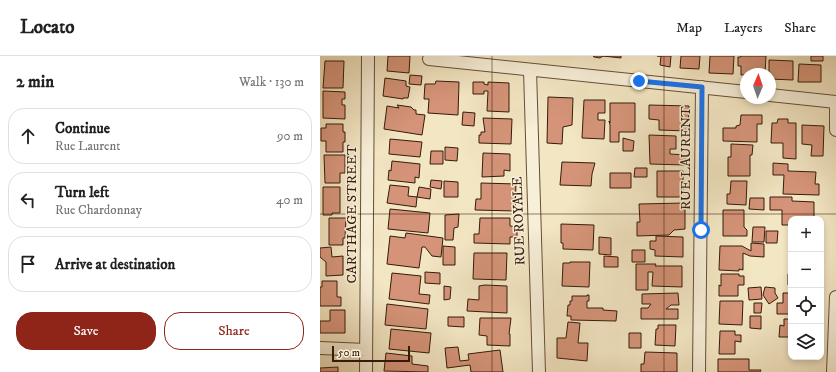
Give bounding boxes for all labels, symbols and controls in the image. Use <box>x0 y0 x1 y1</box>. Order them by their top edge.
text: Locato <box>20 16 75 39</box>
text: Map <box>676 19 702 37</box>
text: Layers <box>724 19 762 37</box>
text: Share <box>784 19 816 37</box>
north arrow <box>740 68 776 104</box>
text: 2 min <box>16 71 54 93</box>
route end <box>630 72 648 90</box>
text: Walk · 130 m <box>239 74 304 90</box>
street label: RUE LAURENT <box>677 106 695 210</box>
text: Continue <box>55 119 110 138</box>
icon: ahead <box>17 125 39 147</box>
text: 90 m <box>277 128 303 144</box>
text: Rue Laurent <box>55 138 120 154</box>
street label: CARTHAGE STREET <box>343 144 361 284</box>
street label: RUE ROYALE <box>508 176 530 266</box>
text: Turn left <box>55 183 109 202</box>
icon: left <box>17 189 39 211</box>
text: 40 m <box>276 192 303 208</box>
text: Rue Chardonnay <box>55 202 142 218</box>
map controls <box>788 216 824 360</box>
button: + <box>788 216 824 252</box>
route start <box>692 221 710 239</box>
button: − <box>788 252 824 288</box>
icon: arrive <box>17 253 39 275</box>
text: Arrive at destination <box>55 255 175 274</box>
button: locate <box>788 288 824 324</box>
button: Save <box>16 312 156 350</box>
button: Share <box>164 312 304 350</box>
button: layers <box>788 324 824 360</box>
scale bar <box>332 344 410 363</box>
text: 50 m <box>338 346 360 360</box>

